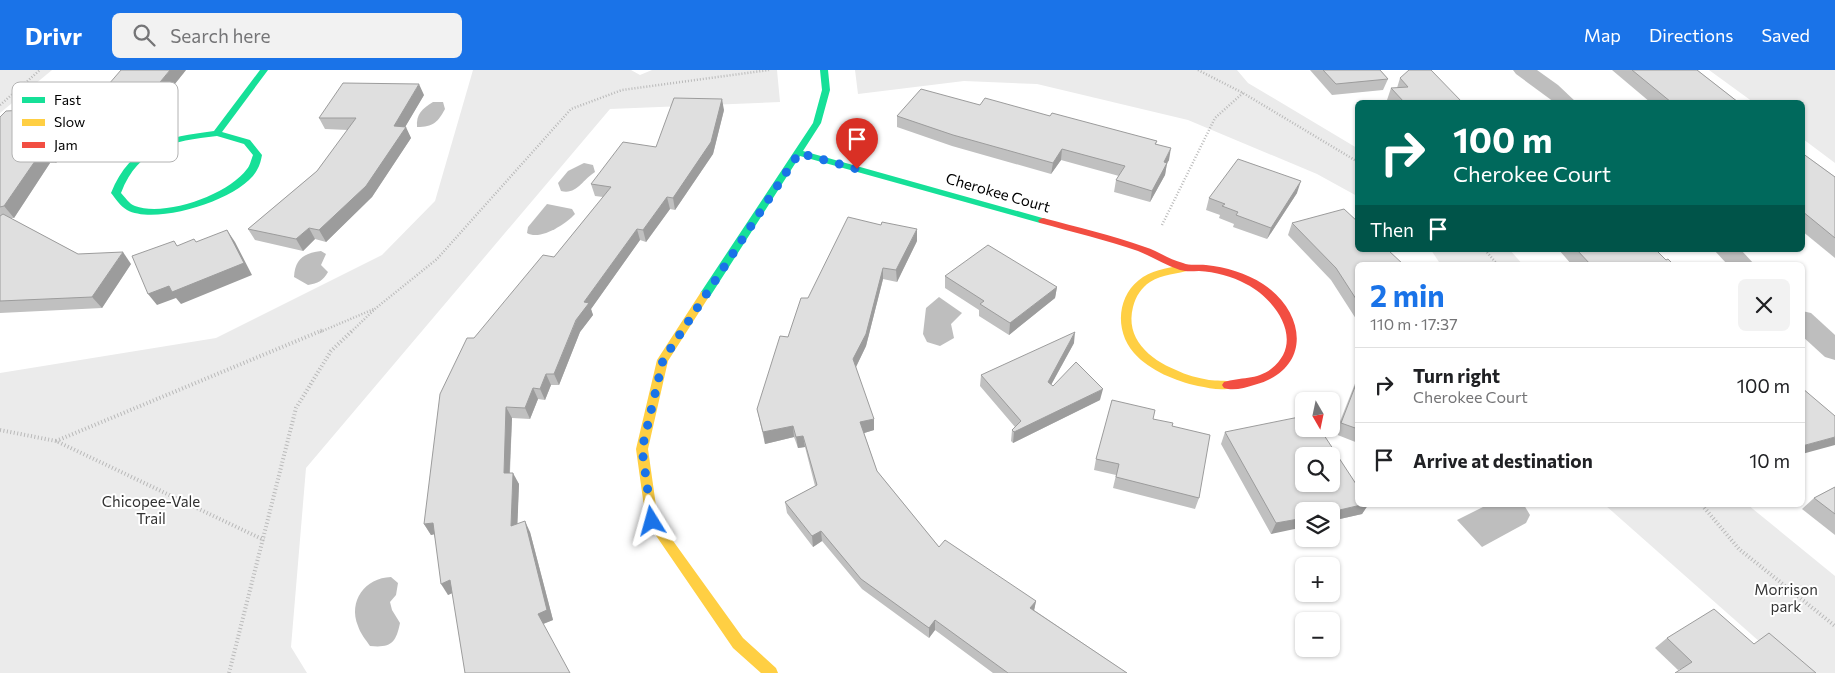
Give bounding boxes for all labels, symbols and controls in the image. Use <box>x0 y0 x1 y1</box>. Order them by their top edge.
search box <box>112 13 462 58</box>
text: Drivr <box>25 21 82 50</box>
icon: search <box>130 21 158 49</box>
text: Search here <box>170 24 271 47</box>
text: Map <box>1584 24 1621 46</box>
text: Directions <box>1649 24 1733 46</box>
text: Saved <box>1761 24 1810 46</box>
legend <box>12 82 178 162</box>
text: Fast <box>54 91 81 108</box>
text: Slow <box>54 113 85 130</box>
text: 100 m <box>1453 117 1553 160</box>
pin <box>836 118 878 169</box>
icon: right <box>1370 120 1435 185</box>
icon: arrive <box>843 125 871 153</box>
text: Jam <box>54 136 78 153</box>
text: Cherokee Court <box>1453 160 1611 187</box>
street label: Cherokee Court <box>944 169 1053 216</box>
icon: arrive <box>1424 215 1452 243</box>
text: Then <box>1370 218 1414 241</box>
text: 2 min <box>1370 276 1445 313</box>
button: close <box>1738 279 1790 331</box>
text: 110 m · 17:37 <box>1370 314 1458 333</box>
text: Turn right <box>1413 364 1500 387</box>
icon: right <box>1370 371 1398 399</box>
text: 100 m <box>1737 374 1790 397</box>
text: Cherokee Court <box>1413 387 1528 406</box>
north arrow <box>1295 392 1340 438</box>
map controls <box>1295 392 1340 657</box>
icon: arrive <box>1370 446 1398 474</box>
button: search <box>1295 447 1340 492</box>
text: Arrive at destination <box>1413 449 1593 472</box>
text: 10 m <box>1749 449 1790 472</box>
park label: Chicopee-Vale Trail <box>102 492 200 527</box>
position arrow <box>625 494 677 546</box>
button: layers <box>1295 502 1340 547</box>
button: + <box>1295 557 1340 602</box>
park label: Morrison park <box>1754 580 1818 615</box>
button: − <box>1295 612 1340 657</box>

